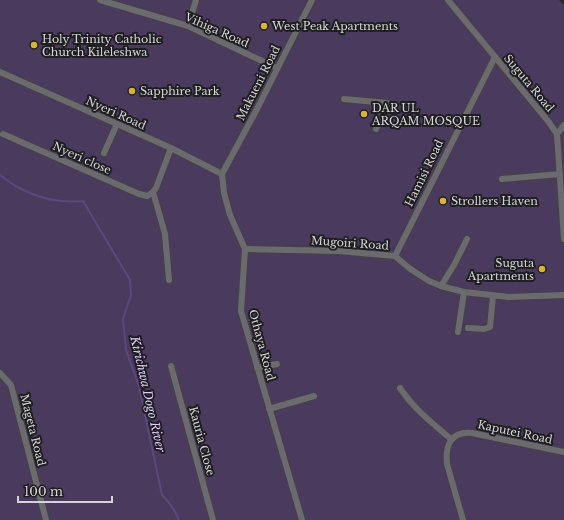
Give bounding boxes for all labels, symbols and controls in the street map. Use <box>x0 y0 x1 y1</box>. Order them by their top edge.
street label: Vihiga Road <box>182 9 252 51</box>
place label: West Peak Apartments <box>271 19 398 33</box>
marker: West Peak Apartments <box>259 21 269 31</box>
place label: Holy Trinity Catholic Church Kileleshwa <box>42 32 162 59</box>
marker: Holy Trinity Catholic Church Kileleshwa <box>29 40 39 50</box>
street label: Makueni Road <box>233 43 283 123</box>
street label: Suguta Road <box>501 51 558 115</box>
place label: Sapphire Park <box>140 84 220 98</box>
marker: Sapphire Park <box>127 86 137 96</box>
street label: Nyeri Road <box>84 94 149 133</box>
place label: DAR UL ARQAM MOSQUE <box>371 101 480 128</box>
marker: DAR UL ARQAM MOSQUE <box>359 109 369 119</box>
street label: Hamisi Road <box>402 137 447 209</box>
street label: Nyeri close <box>50 139 114 177</box>
place label: Strollers Haven <box>451 194 538 208</box>
marker: Strollers Haven <box>438 196 448 206</box>
street label: Mugoiri Road <box>311 233 390 253</box>
place label: Suguta Apartments <box>467 256 535 283</box>
marker: Suguta Apartments <box>537 264 547 274</box>
street label: Othaya Road <box>246 308 278 383</box>
water label: Kirichwa Dogo River <box>127 334 169 454</box>
street label: Mageta Road <box>17 393 49 468</box>
street label: Kauria Close <box>186 405 218 477</box>
street label: Kaputei Road <box>476 417 554 447</box>
scale bar <box>18 478 112 504</box>
text: 100 m <box>24 484 63 499</box>

